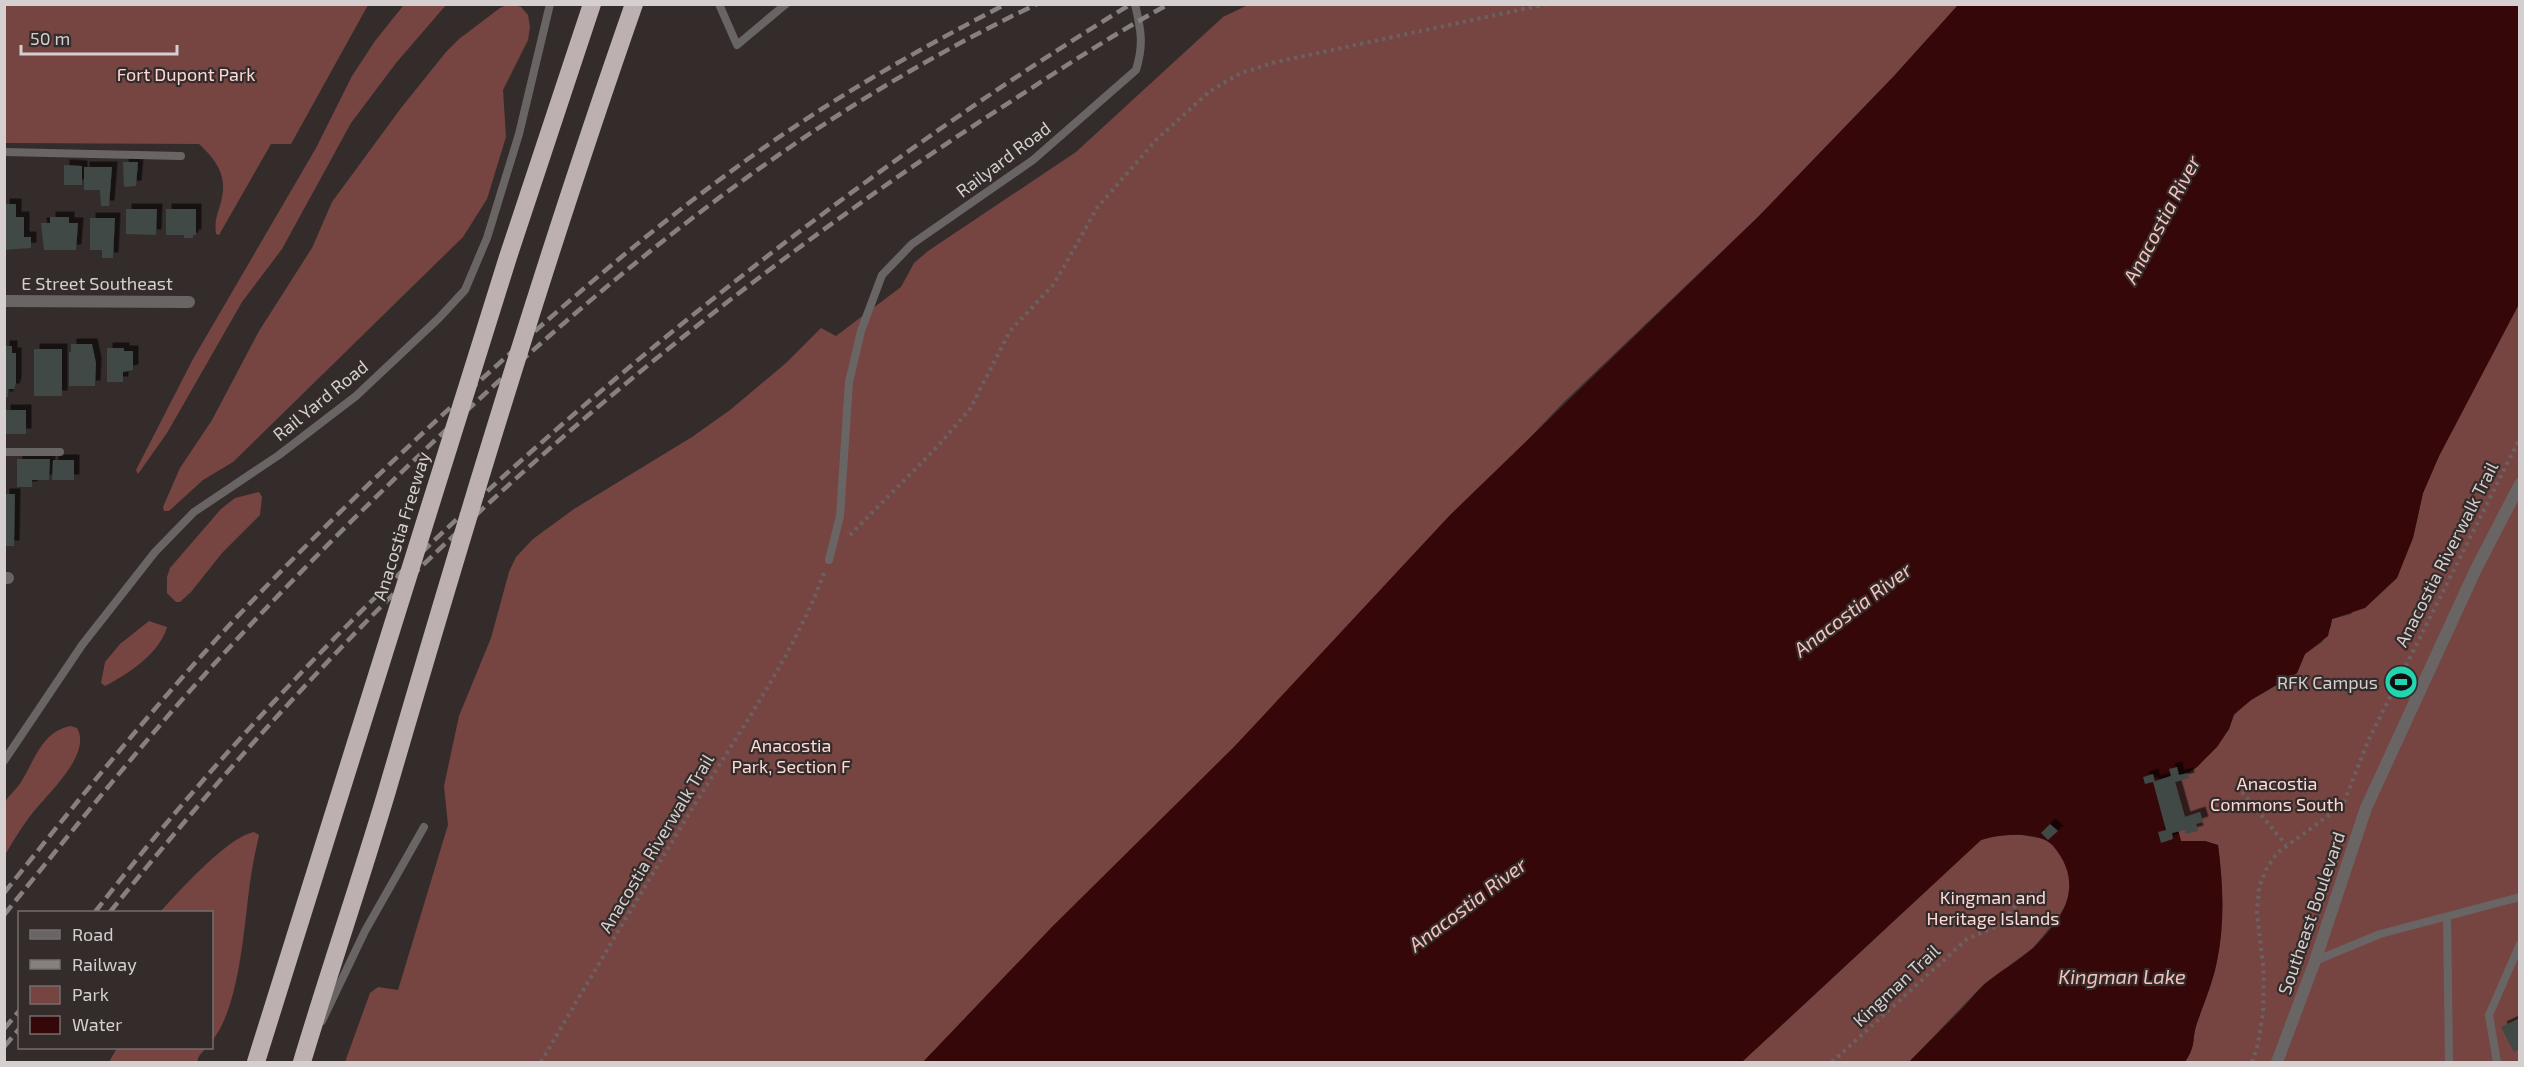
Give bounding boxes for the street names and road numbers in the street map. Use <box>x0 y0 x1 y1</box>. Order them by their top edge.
street label: Railyard Road <box>951 116 1055 202</box>
street label: E Street Southeast <box>21 272 173 294</box>
street label: Rail Yard Road <box>268 355 372 445</box>
street label: Anacostia Freeway <box>368 448 434 603</box>
street label: Anacostia Riverwalk Trail <box>2390 457 2503 650</box>
street label: Anacostia Riverwalk Trail <box>594 749 719 937</box>
street label: Southeast Boulevard <box>2273 829 2349 997</box>
street label: Kingman Trail <box>1848 939 1945 1031</box>

